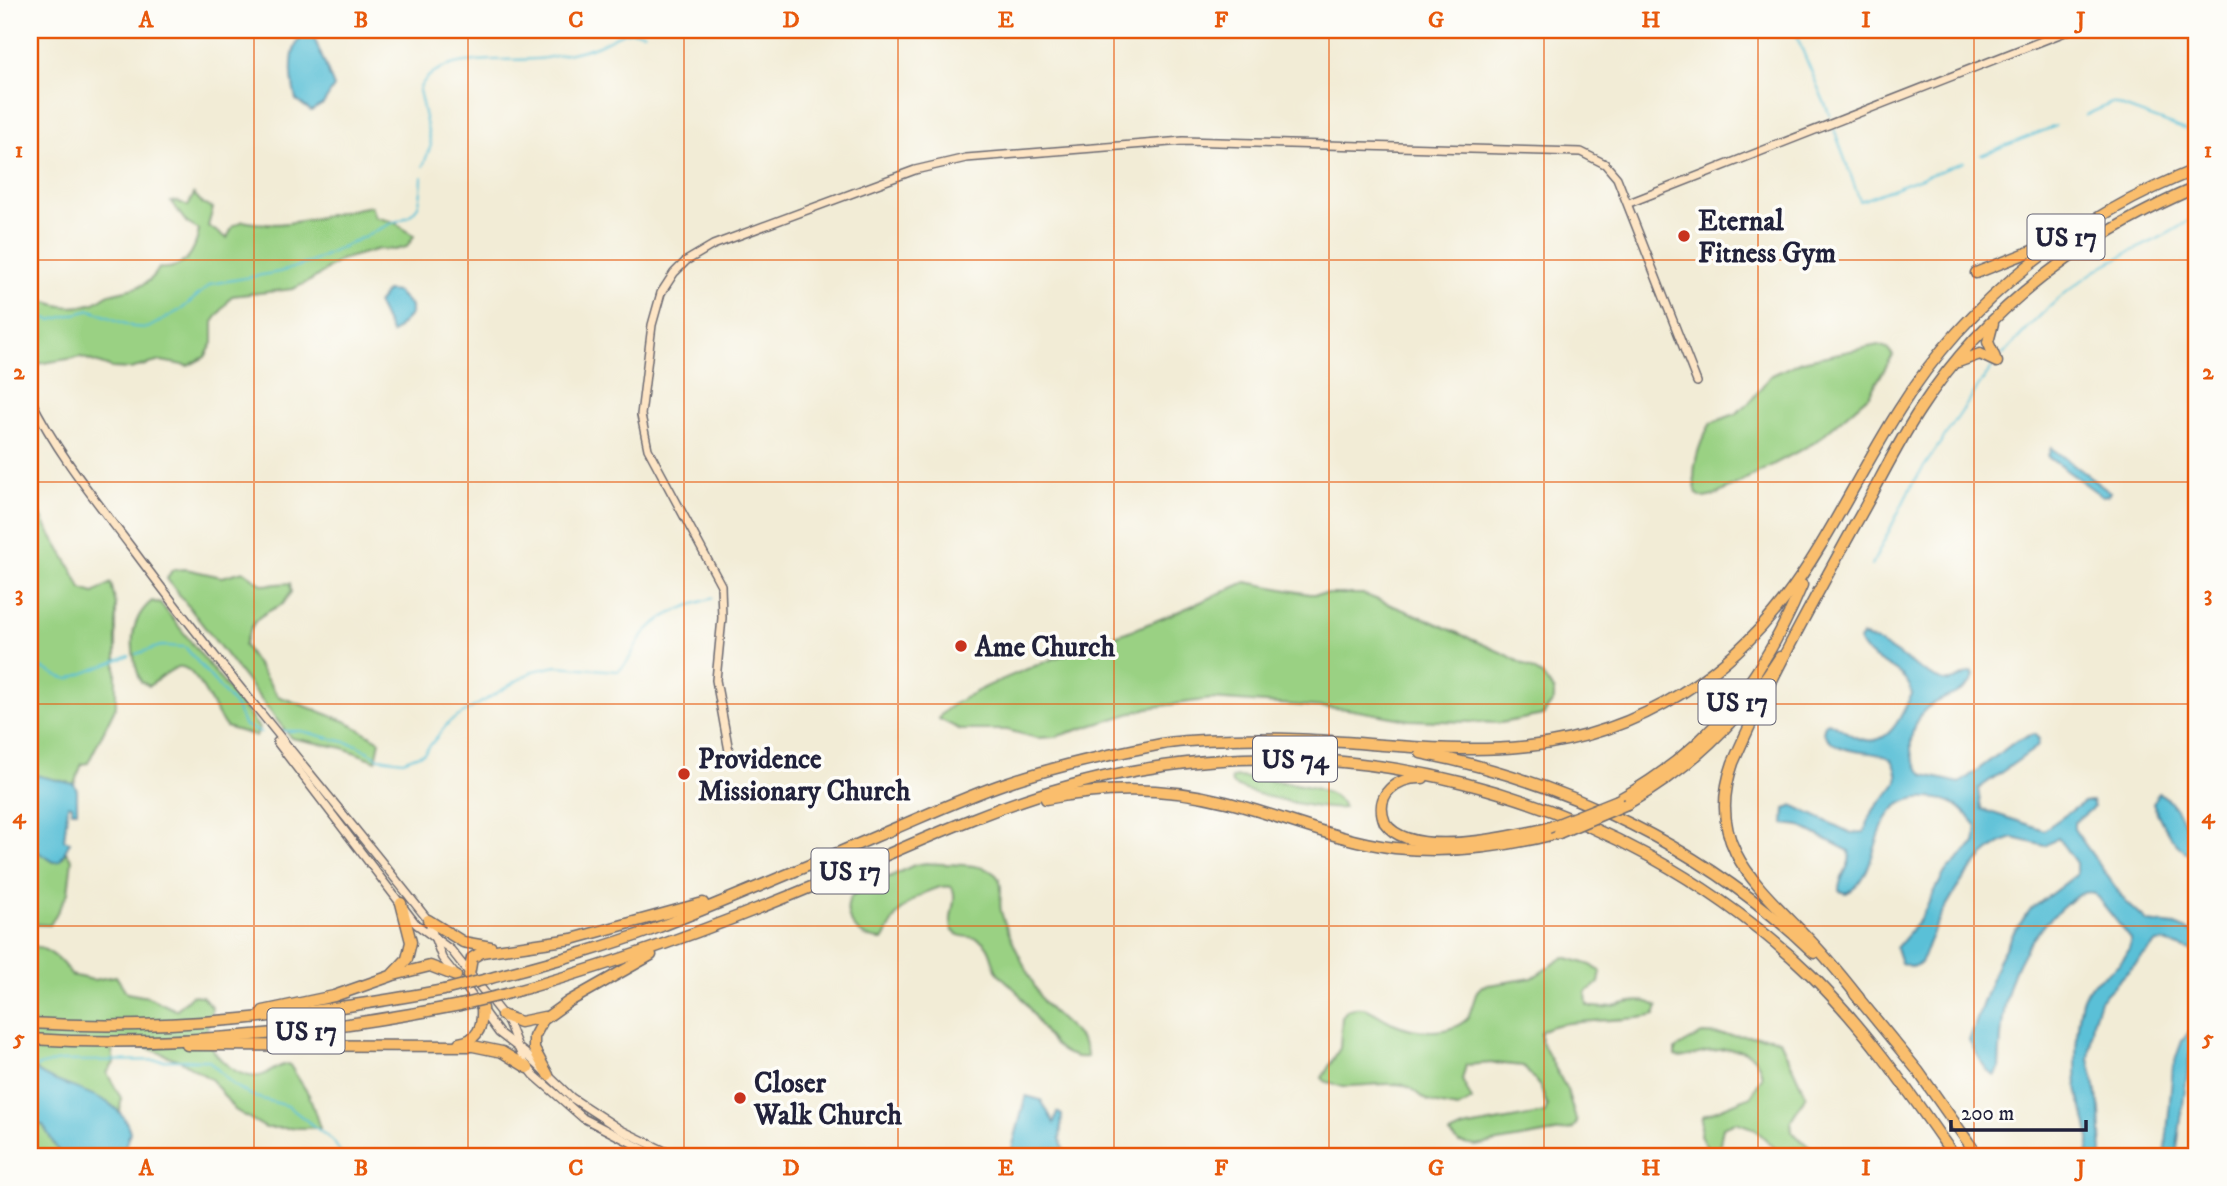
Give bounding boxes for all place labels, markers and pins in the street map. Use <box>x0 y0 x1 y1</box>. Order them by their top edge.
place label: Eternal Fitness Gym <box>1698 204 1836 271</box>
marker: Eternal Fitness Gym <box>1676 228 1692 244</box>
place label: Ame Church <box>974 630 1115 665</box>
marker: Ame Church <box>953 638 969 654</box>
place label: Providence Missionary Church <box>698 742 911 809</box>
marker: Providence Missionary Church <box>676 766 692 782</box>
place label: Closer Walk Church <box>753 1066 902 1133</box>
marker: Closer Walk Church <box>732 1090 748 1106</box>

